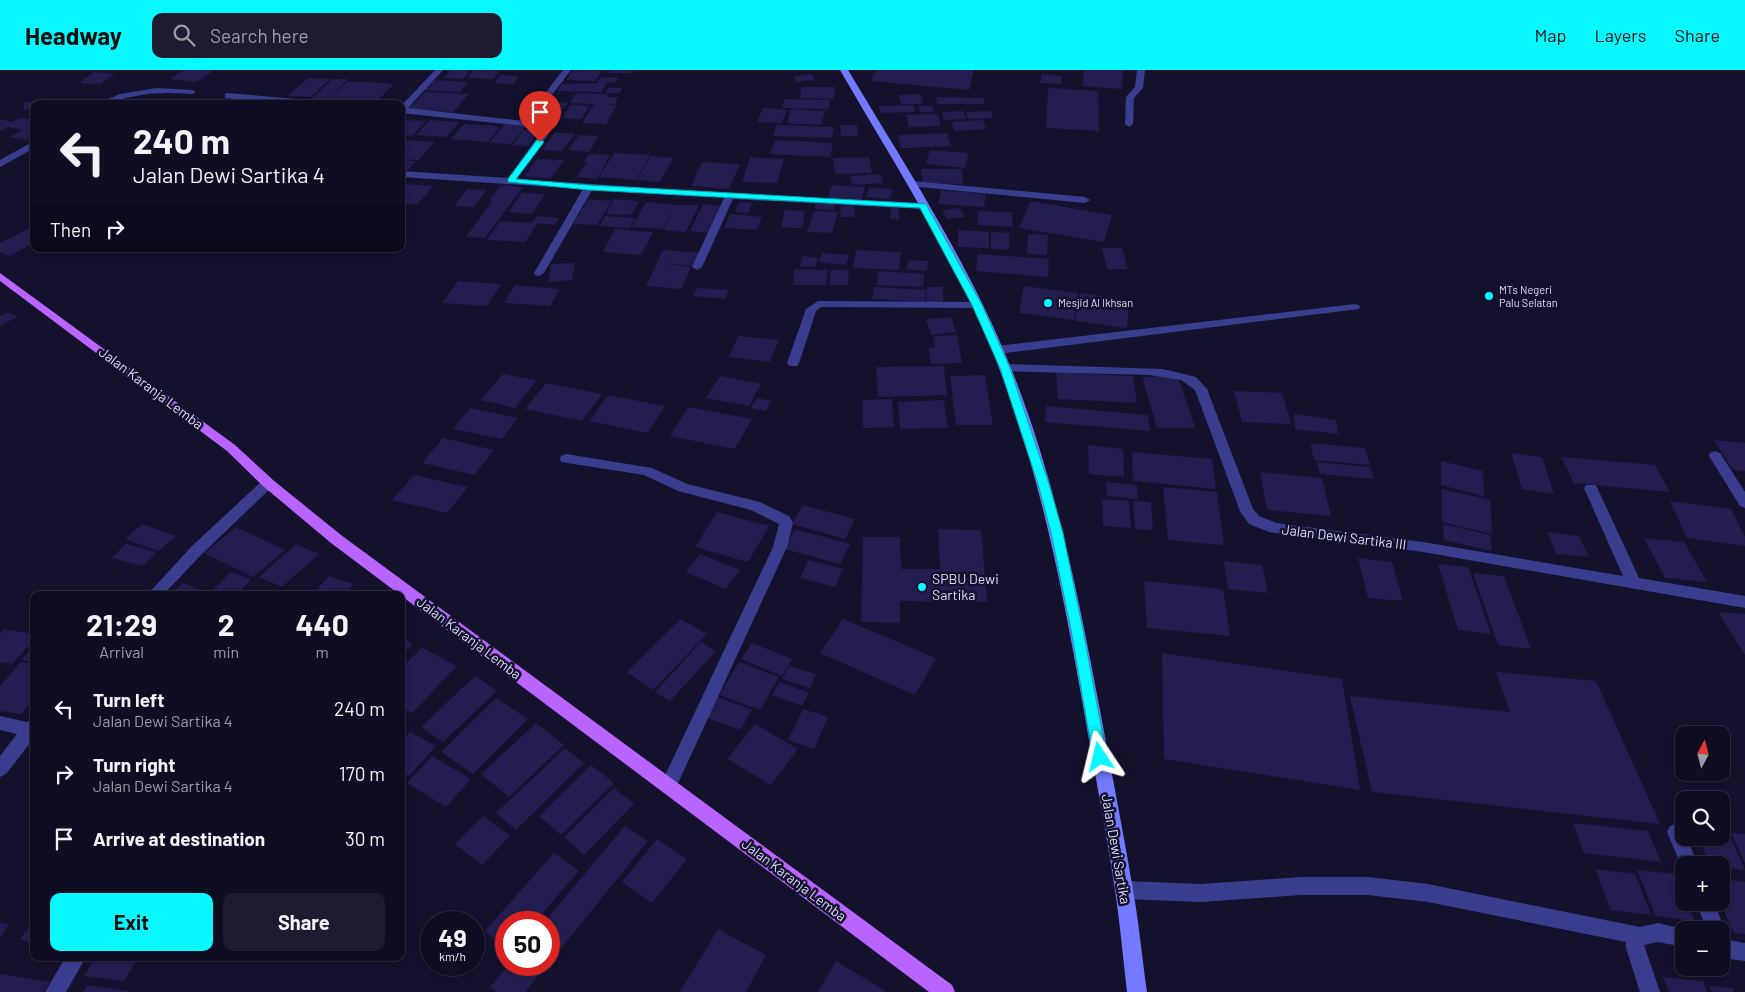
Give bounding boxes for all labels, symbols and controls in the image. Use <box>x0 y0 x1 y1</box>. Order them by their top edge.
search box <box>152 13 502 58</box>
text: Headway <box>25 21 122 50</box>
icon: search <box>170 21 198 49</box>
text: Search here <box>210 24 309 47</box>
text: Map <box>1534 24 1566 46</box>
text: Layers <box>1594 24 1647 46</box>
text: Share <box>1675 24 1720 46</box>
pin <box>519 91 561 142</box>
icon: arrive <box>526 98 554 126</box>
text: 240 m <box>133 119 230 161</box>
icon: left <box>50 120 115 185</box>
text: Jalan Dewi Sartika 4 <box>133 161 325 187</box>
icon: right <box>101 215 129 243</box>
text: Then <box>50 218 91 241</box>
place label: MTs Negeri Palu Selatan <box>1499 283 1558 309</box>
marker: MTs Negeri Palu Selatan <box>1483 290 1495 302</box>
place label: Mesjid Al Ikhsan <box>1058 296 1133 309</box>
marker: Mesjid Al Ikhsan <box>1042 297 1054 309</box>
street label: Jalan Karanja Lemba <box>96 343 207 432</box>
street label: Jalan Dewi Sartika III <box>1281 520 1407 553</box>
place label: SPBU Dewi Sartika <box>932 570 999 603</box>
marker: SPBU Dewi Sartika <box>916 581 928 593</box>
street label: Jalan Karanja Lemba <box>414 593 525 682</box>
text: 21:29 <box>86 606 157 642</box>
text: 2 <box>218 606 235 642</box>
text: 440 <box>295 606 349 642</box>
text: Arrival <box>99 642 144 661</box>
text: min <box>213 642 239 661</box>
text: m <box>315 642 329 661</box>
text: Turn left <box>93 688 164 711</box>
icon: left <box>50 695 78 723</box>
text: 240 m <box>334 697 385 720</box>
text: Jalan Dewi Sartika 4 <box>93 711 233 730</box>
north arrow <box>1675 726 1730 781</box>
map controls <box>1675 726 1730 976</box>
position arrow <box>1073 730 1125 782</box>
text: Turn right <box>93 753 175 776</box>
icon: right <box>50 760 78 788</box>
text: 170 m <box>339 762 385 785</box>
text: Jalan Dewi Sartika 4 <box>93 776 233 795</box>
button: search <box>1675 791 1730 846</box>
street label: Jalan Dewi Sartika <box>1098 792 1135 905</box>
icon: arrive <box>50 825 78 853</box>
text: Arrive at destination <box>93 827 265 850</box>
text: 30 m <box>345 827 385 850</box>
street label: Jalan Karanja Lemba <box>739 835 850 924</box>
button: + <box>1675 856 1730 911</box>
button: Exit <box>50 893 213 951</box>
button: Share <box>223 893 385 951</box>
speed limit sign: 50 <box>495 911 560 976</box>
button: − <box>1675 921 1730 976</box>
text: 49 <box>438 922 467 952</box>
text: km/h <box>439 949 466 963</box>

